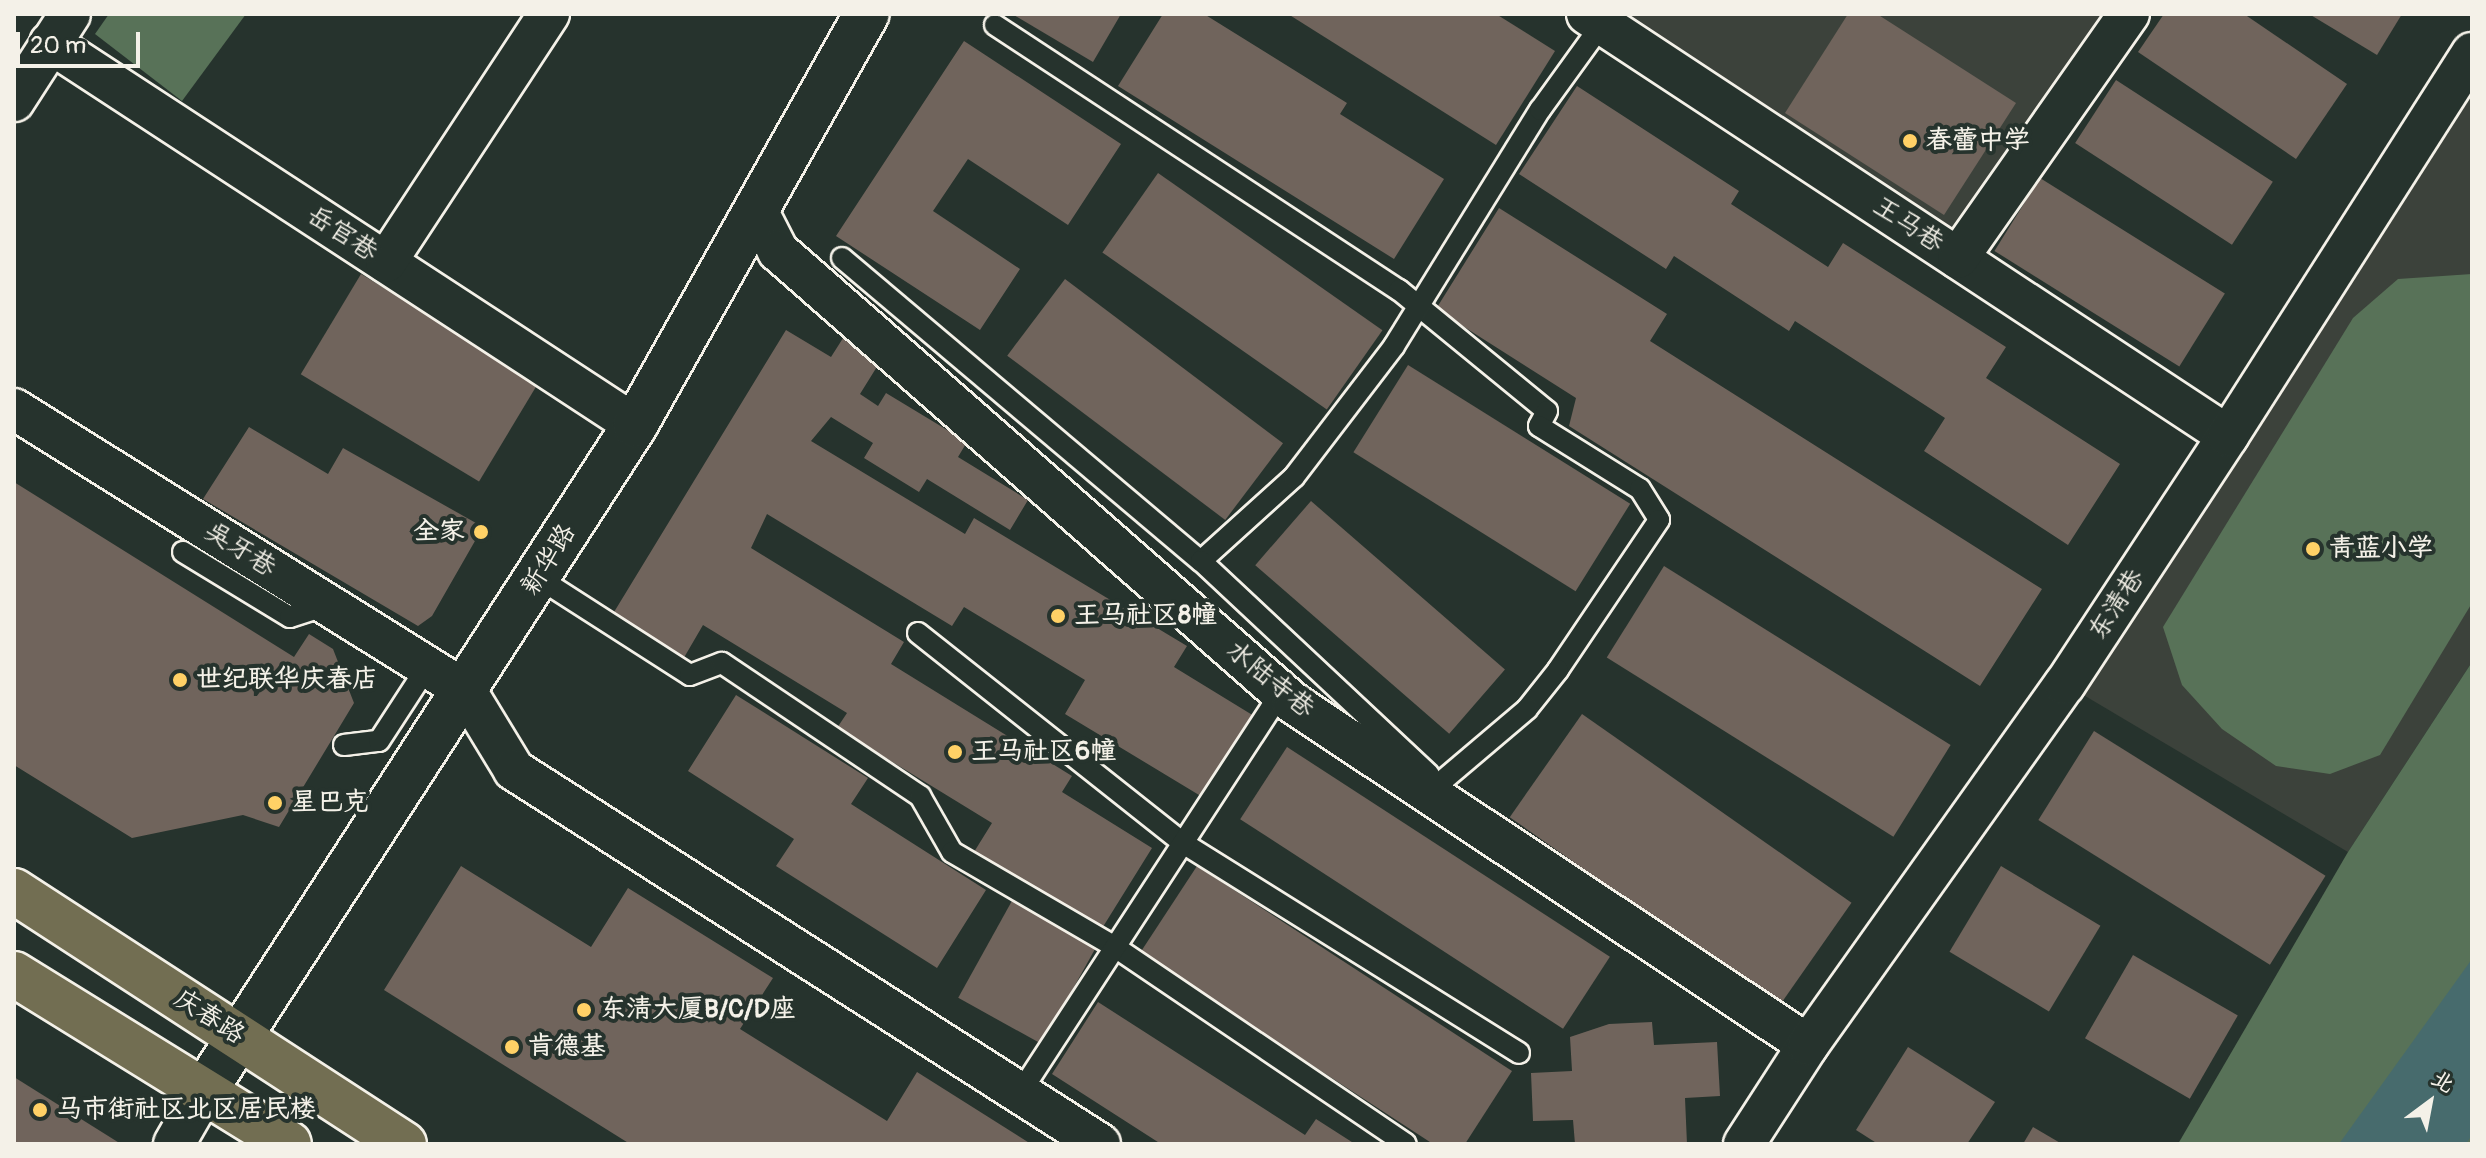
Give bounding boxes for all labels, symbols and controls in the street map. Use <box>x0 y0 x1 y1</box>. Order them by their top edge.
scale bar <box>20 16 144 66</box>
text: 20 m <box>30 31 86 60</box>
place label: 春蕾中学 <box>1926 125 2030 157</box>
marker: 春蕾中学 <box>1901 132 1919 150</box>
street label: 王马巷 <box>1867 191 1949 259</box>
street label: 岳官巷 <box>301 200 383 268</box>
street label: 吴牙巷 <box>199 516 281 584</box>
place label: 全家 <box>413 516 465 548</box>
street label: 新华路 <box>515 519 583 601</box>
marker: 全家 <box>472 523 490 541</box>
place label: 青蓝小学 <box>2329 533 2433 565</box>
marker: 青蓝小学 <box>2304 540 2322 558</box>
street label: 东清巷 <box>2083 564 2151 646</box>
place label: 王马社区8幢 <box>1074 600 1217 632</box>
marker: 王马社区8幢 <box>1049 607 1067 625</box>
street label: 水陆寺巷 <box>1220 635 1320 725</box>
place label: 世纪联华庆春店 <box>196 664 378 696</box>
marker: 世纪联华庆春店 <box>171 671 189 689</box>
place label: 王马社区6幢 <box>971 736 1116 768</box>
marker: 王马社区6幢 <box>946 743 964 761</box>
place label: 星巴克 <box>291 787 369 819</box>
marker: 星巴克 <box>266 794 284 812</box>
street label: 庆春路 <box>168 983 250 1051</box>
place label: 东清大厦B/C/D座 <box>600 994 796 1026</box>
marker: 东清大厦B/C/D座 <box>575 1001 593 1019</box>
place label: 肯德基 <box>528 1031 606 1063</box>
marker: 肯德基 <box>503 1038 521 1056</box>
north arrow <box>2390 1062 2470 1142</box>
text: 北 <box>2426 1064 2459 1099</box>
place label: 马市街社区北区居民楼 <box>56 1094 316 1126</box>
marker: 马市街社区北区居民楼 <box>31 1101 49 1119</box>

